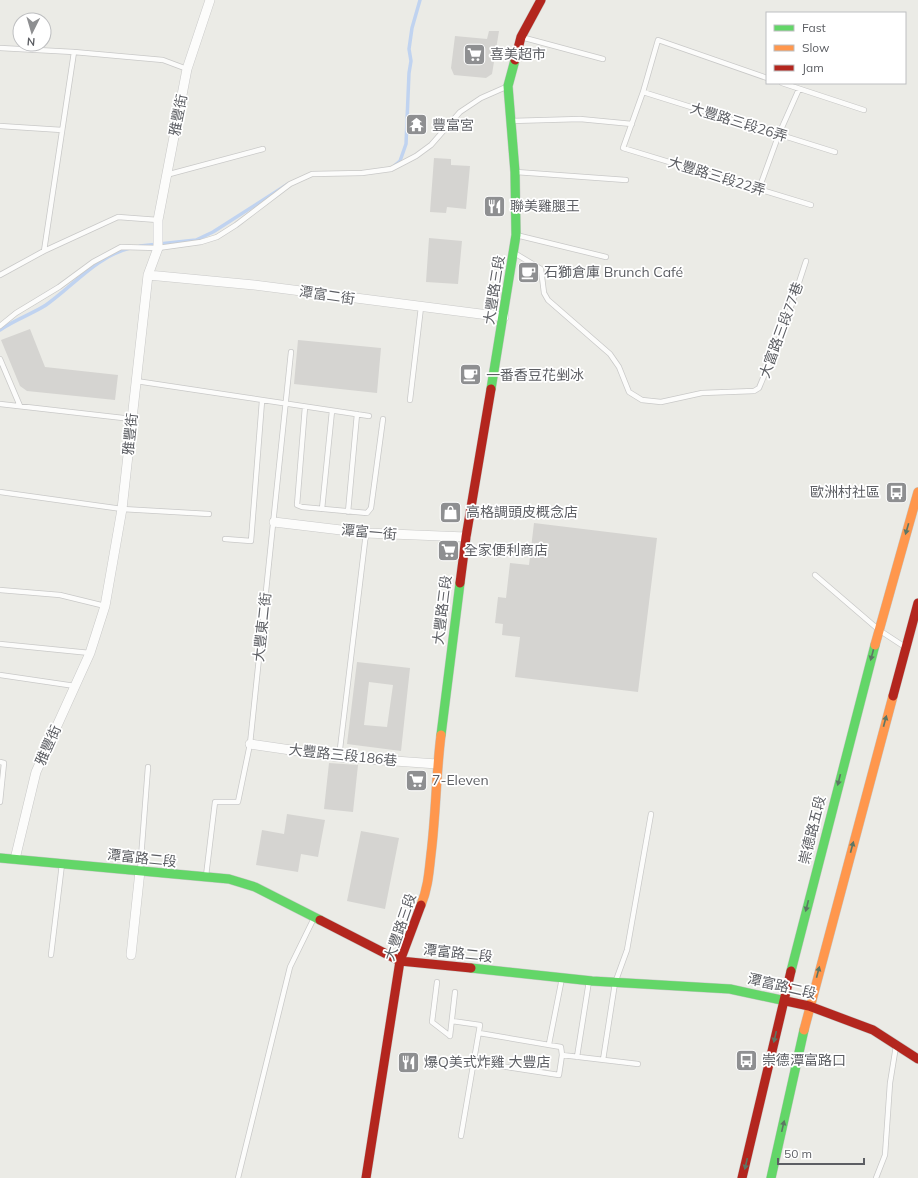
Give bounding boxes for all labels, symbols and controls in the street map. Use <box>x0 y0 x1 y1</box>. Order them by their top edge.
north arrow <box>12 12 52 52</box>
legend <box>766 12 906 84</box>
text: Fast <box>802 20 826 35</box>
text: N <box>26 35 36 49</box>
text: Slow <box>802 40 830 55</box>
supermarket icon: 喜美超市 <box>461 41 487 67</box>
place label: 喜美超市 <box>490 45 546 63</box>
text: Jam <box>802 60 824 75</box>
street label: 雅豐街 <box>165 93 191 137</box>
street label: 大豐路三段26弄 <box>688 99 790 145</box>
temple icon: 豐富宮 <box>404 112 430 138</box>
place label: 豐富宮 <box>432 116 474 134</box>
street label: 大豐路三段22弄 <box>666 153 768 199</box>
restaurant icon: 聯美雞腿王 <box>481 193 507 219</box>
place label: 聯美雞腿王 <box>510 197 580 215</box>
street label: 大豐路三段 <box>480 254 508 326</box>
cafe icon: 石獅倉庫 Brunch Café <box>516 259 542 285</box>
place label: 石獅倉庫 Brunch Café <box>544 263 683 281</box>
street label: 大富路三段77巷 <box>755 280 807 380</box>
street label: 潭富二街 <box>298 282 356 308</box>
cafe icon: 一番香豆花剉冰 <box>458 362 484 388</box>
place label: 一番香豆花剉冰 <box>486 366 584 384</box>
street label: 雅豐街 <box>119 412 141 456</box>
bus stop icon: 歐洲村社區 <box>883 479 909 505</box>
place label: 歐洲村社區 <box>810 483 880 501</box>
shop icon: 高格調頭皮概念店 <box>438 499 464 525</box>
place label: 高格調頭皮概念店 <box>466 503 578 521</box>
street label: 潭富一街 <box>340 521 398 543</box>
one-way arrow <box>904 524 910 536</box>
supermarket icon: 全家便利商店 <box>435 537 461 563</box>
place label: 全家便利商店 <box>464 541 548 559</box>
street label: 大豐路三段 <box>429 574 455 646</box>
street label: 大豐東二街 <box>249 591 275 663</box>
one-way arrow <box>869 649 875 661</box>
one-way arrow <box>883 715 889 728</box>
street label: 雅豐街 <box>31 722 65 768</box>
street label: 大豐路三段186巷 <box>288 740 398 770</box>
supermarket icon: 7-Eleven <box>403 767 429 793</box>
place label: 7-Eleven <box>432 771 489 789</box>
one-way arrow <box>836 774 842 787</box>
street label: 崇德路五段 <box>795 794 829 866</box>
one-way arrow <box>849 841 855 853</box>
street label: 潭富路二段 <box>106 845 178 871</box>
street label: 大豐路三段 <box>380 891 420 963</box>
one-way arrow <box>804 900 810 913</box>
street label: 潭富路二段 <box>422 940 494 966</box>
one-way arrow <box>815 966 821 978</box>
street label: 潭富路二段 <box>746 969 818 1003</box>
one-way arrow <box>771 1031 777 1043</box>
bus stop icon: 崇德潭富路口 <box>733 1047 759 1073</box>
restaurant icon: 爆Q美式炸雞 大豐店 <box>396 1049 422 1075</box>
place label: 崇德潭富路口 <box>762 1051 846 1069</box>
place label: 爆Q美式炸雞 大豐店 <box>424 1053 550 1071</box>
one-way arrow <box>780 1120 786 1133</box>
scale bar <box>778 1140 864 1166</box>
text: 50 m <box>784 1146 812 1161</box>
one-way arrow <box>742 1158 748 1170</box>

